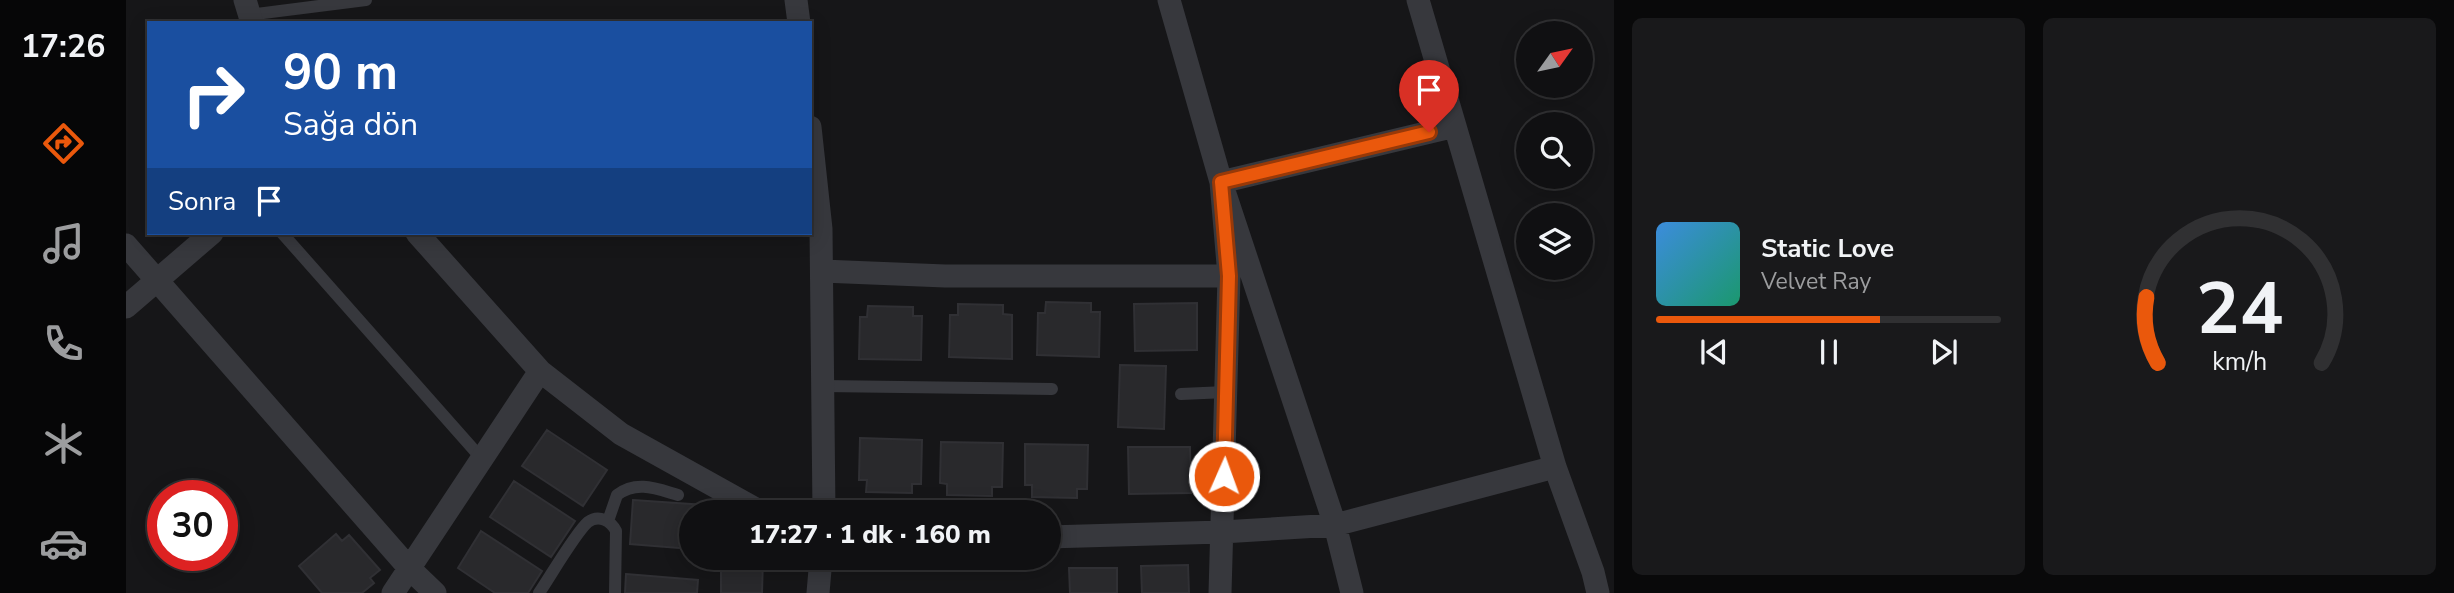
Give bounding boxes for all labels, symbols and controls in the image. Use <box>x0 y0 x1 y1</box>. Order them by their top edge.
north arrow <box>1516 21 1592 98</box>
map controls <box>1516 21 1593 280</box>
text: 17:26 <box>21 25 105 68</box>
text: 90 m <box>283 39 398 106</box>
icon: right <box>168 49 259 140</box>
pin <box>1399 60 1459 132</box>
icon: arrive <box>1410 71 1448 109</box>
text: Sağa dön <box>283 103 418 146</box>
button: search <box>1516 112 1593 189</box>
icon: directions <box>39 119 88 168</box>
icon: arrive <box>250 182 288 220</box>
text: Sonra <box>168 184 236 219</box>
button: layers <box>1516 203 1593 280</box>
icon: music <box>39 219 88 268</box>
text: Static Love <box>1761 231 1894 266</box>
text: 24 <box>2196 259 2283 359</box>
text: Velvet Ray <box>1761 266 1871 297</box>
icon: phone <box>39 319 88 368</box>
icon: previous <box>1695 333 1733 371</box>
icon: pause <box>1810 333 1848 371</box>
icon: next <box>1925 333 1963 371</box>
text: km/h <box>2212 344 2267 378</box>
icon: climate <box>39 419 88 468</box>
position arrow <box>1187 439 1261 513</box>
speed limit sign: 30 <box>147 480 238 571</box>
text: 17:27 · 1 dk · 160 m <box>749 517 991 552</box>
icon: car <box>39 519 88 568</box>

